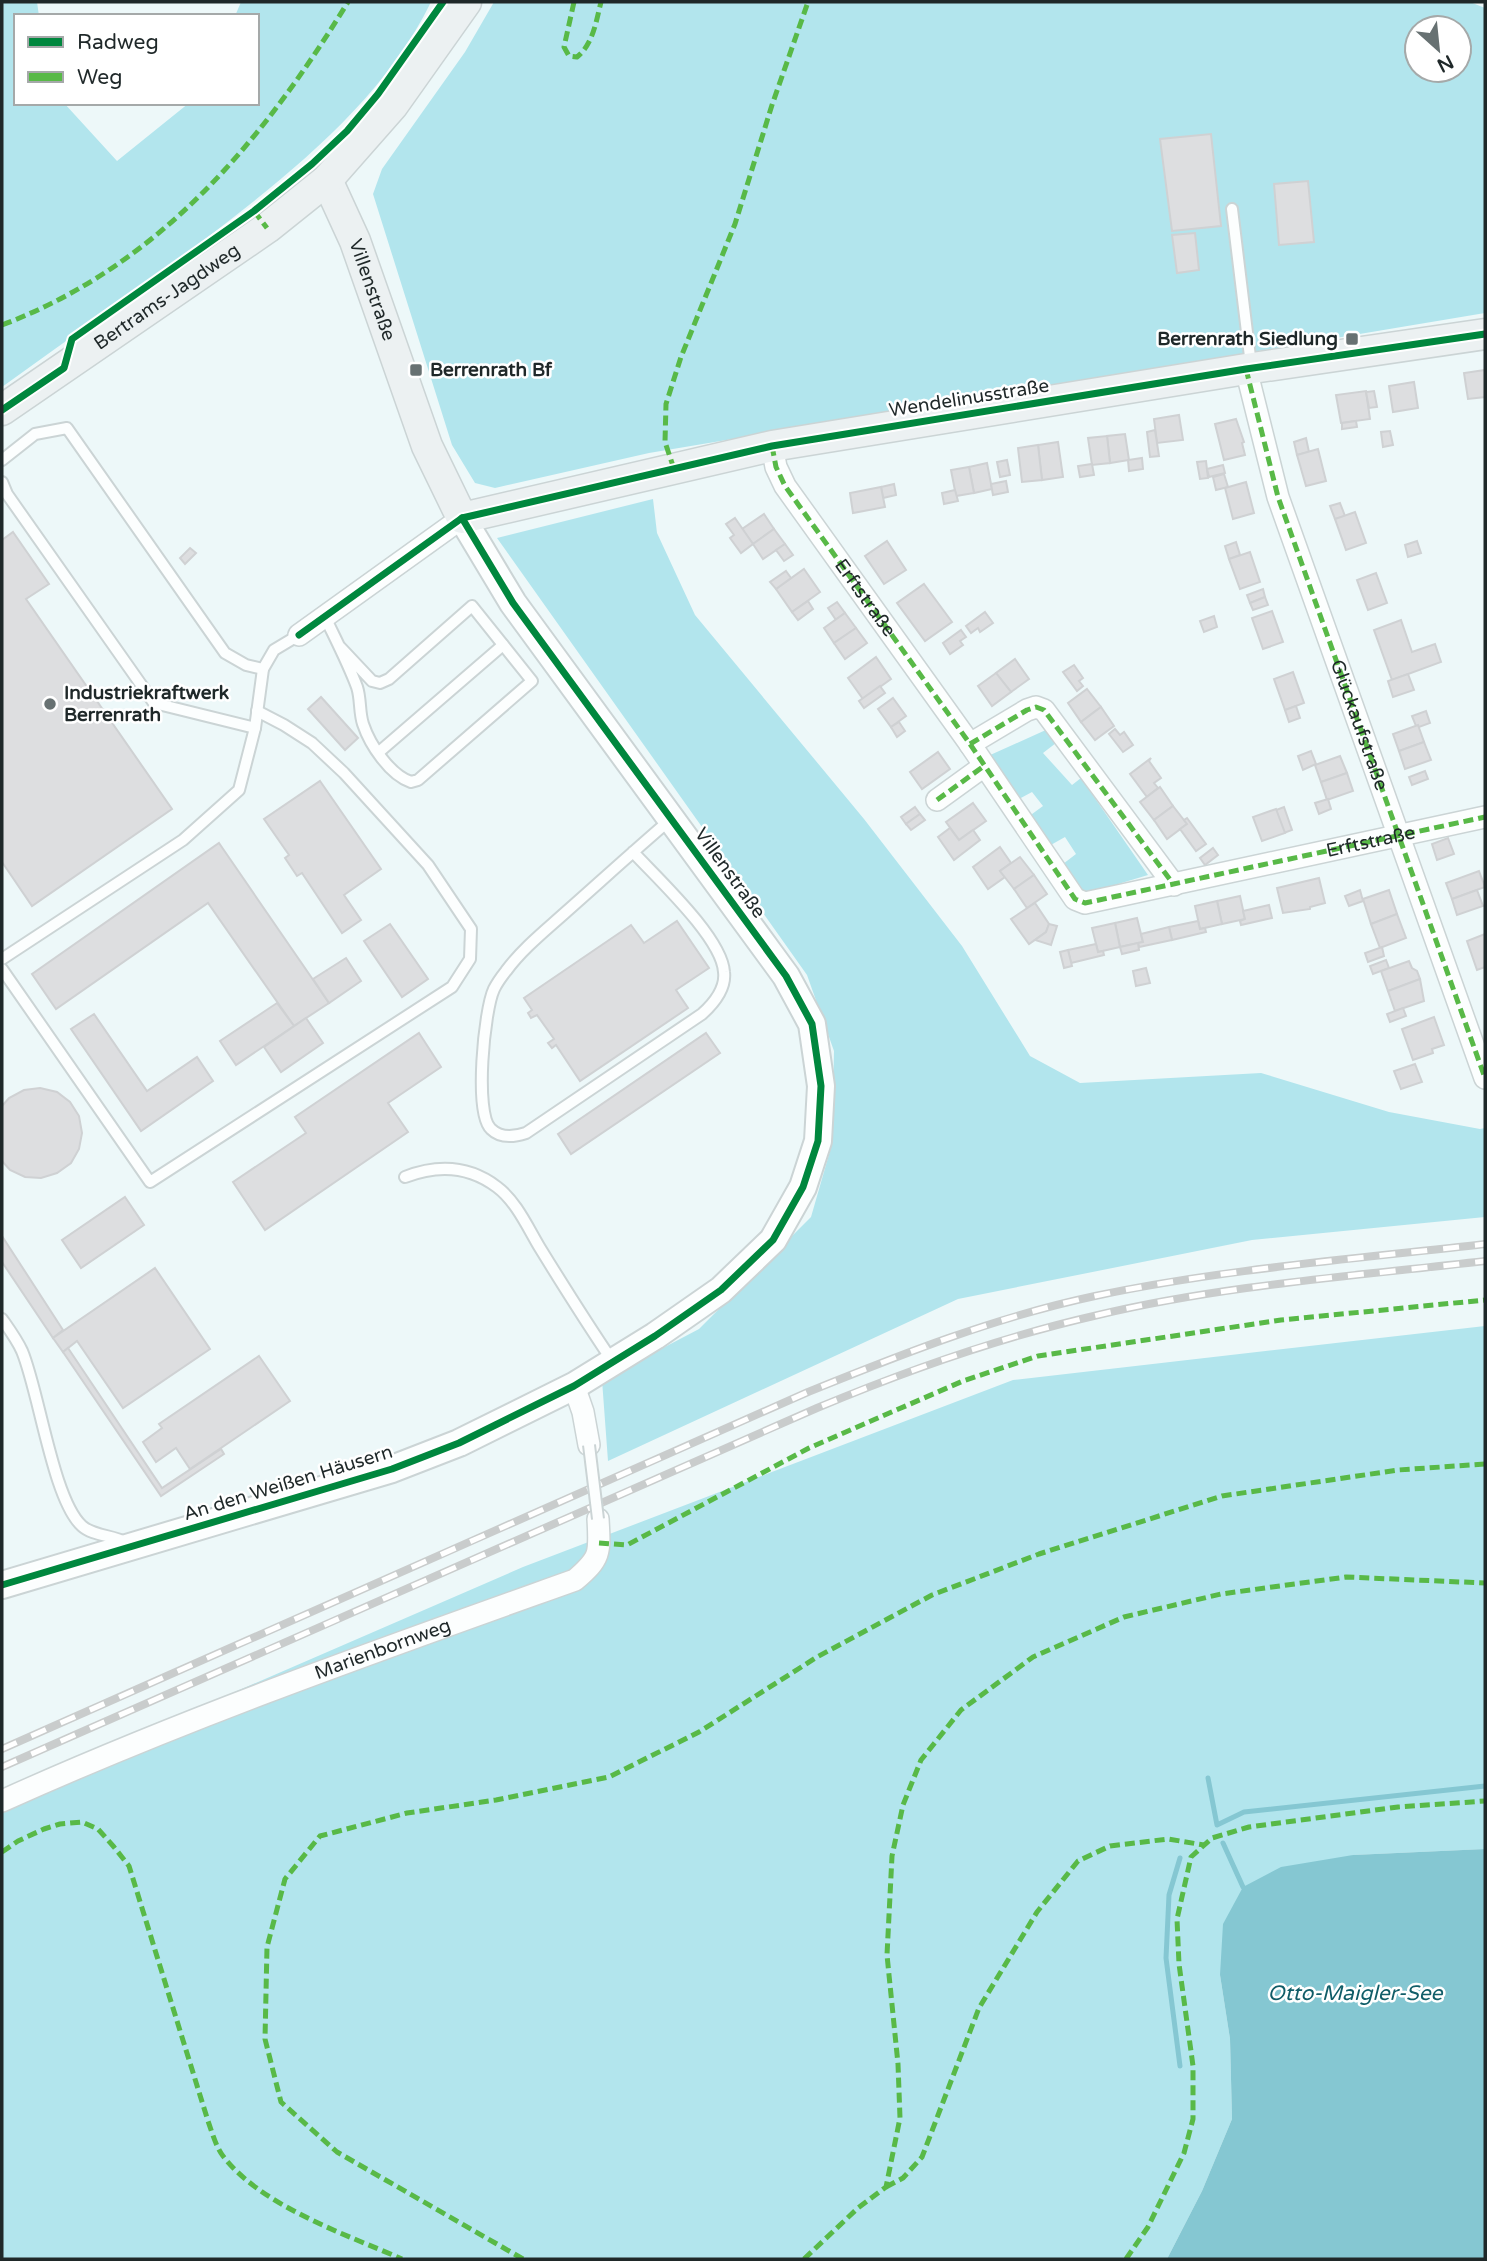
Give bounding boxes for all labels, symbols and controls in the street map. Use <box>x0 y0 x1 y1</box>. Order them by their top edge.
legend <box>14 14 259 105</box>
north arrow <box>1403 14 1473 84</box>
text: Radweg <box>77 30 159 55</box>
text: N <box>1433 50 1457 77</box>
text: Weg <box>77 65 122 90</box>
street label: Villenstraße <box>344 236 400 344</box>
street label: Bertrams-Jagdweg <box>90 239 244 355</box>
place label: Berrenrath Siedlung <box>1157 328 1338 351</box>
marker: Berrenrath Siedlung <box>1344 331 1360 347</box>
place label: Berrenrath Bf <box>430 359 553 381</box>
marker: Berrenrath Bf <box>408 362 424 378</box>
street label: Wendelinusstraße <box>887 374 1051 422</box>
street label: Erftstraße <box>830 555 900 641</box>
street label: Glückaufstraße <box>1326 657 1393 793</box>
place label: Industriekraftwerk Berrenrath <box>64 682 230 726</box>
marker: Industriekraftwerk Berrenrath <box>42 696 58 712</box>
street label: Erftstraße <box>1324 821 1417 862</box>
street label: Villenstraße <box>690 824 770 922</box>
street label: An den Weißen Häusern <box>181 1441 395 1525</box>
street label: Marienbornweg <box>312 1614 454 1684</box>
water label: Otto-Maigler-See <box>1268 1981 1444 2006</box>

